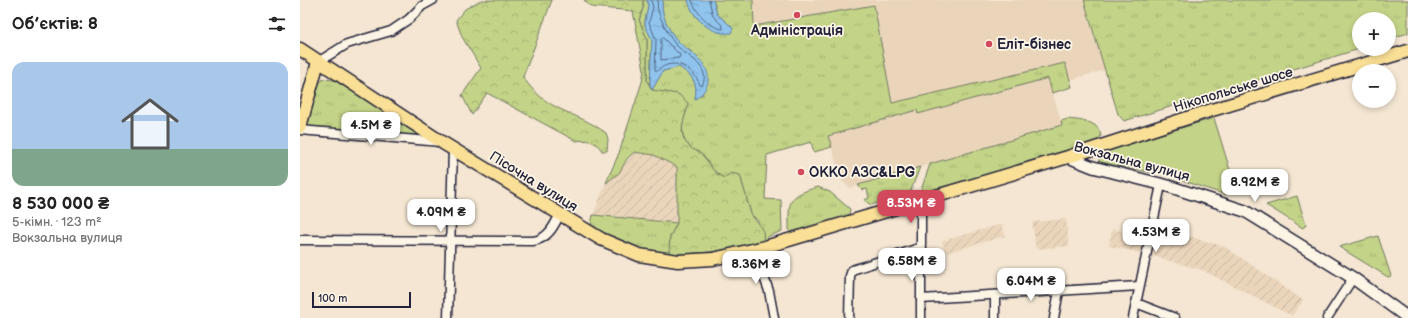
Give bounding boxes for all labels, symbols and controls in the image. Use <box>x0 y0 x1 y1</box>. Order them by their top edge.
marker: Адміністрація <box>792 10 802 20</box>
map controls <box>1352 12 1396 108</box>
button: + <box>1352 12 1396 56</box>
icon: filters <box>266 13 288 35</box>
text: Об’єктів: 8 <box>12 14 98 34</box>
place label: Адміністрація <box>750 22 843 39</box>
place label: Еліт-бізнес <box>997 36 1071 53</box>
marker: Еліт-бізнес <box>984 39 994 49</box>
street label: Нікопольське шосе <box>1171 63 1295 116</box>
button: − <box>1352 64 1396 108</box>
icon: home <box>114 88 186 160</box>
pin: 4.5M ₴ <box>338 112 404 146</box>
text: 4.5M ₴ <box>350 117 392 133</box>
street label: Вокзальна вулиця <box>1072 138 1192 185</box>
street label: Пісочна вулиця <box>486 147 581 215</box>
place label: ОККО АЗС&LPG <box>809 164 915 181</box>
marker: ОККО АЗС&LPG <box>796 167 806 177</box>
pin: 8.92M ₴ <box>1218 169 1292 203</box>
text: 8.92M ₴ <box>1230 174 1280 190</box>
pin: 8.53M ₴ <box>874 190 948 224</box>
text: 8 530 000 ₴ <box>12 194 109 214</box>
text: 8.53M ₴ <box>886 195 936 211</box>
pin: 4.09M ₴ <box>404 199 478 233</box>
text: 4.09M ₴ <box>416 204 466 220</box>
text: 5-кімн. · 123 m² <box>12 214 102 230</box>
pin: 4.53M ₴ <box>1119 219 1193 253</box>
text: 4.53M ₴ <box>1132 224 1181 240</box>
text: Вокзальна вулиця <box>12 230 123 246</box>
pin: 6.58M ₴ <box>875 248 949 282</box>
pin: 8.36M ₴ <box>719 251 793 285</box>
text: 6.58M ₴ <box>887 253 937 269</box>
text: 8.36M ₴ <box>731 256 781 272</box>
pin: 6.04M ₴ <box>994 268 1068 302</box>
text: 6.04M ₴ <box>1006 273 1056 289</box>
scale bar <box>312 290 411 309</box>
text: 100 m <box>318 292 347 305</box>

